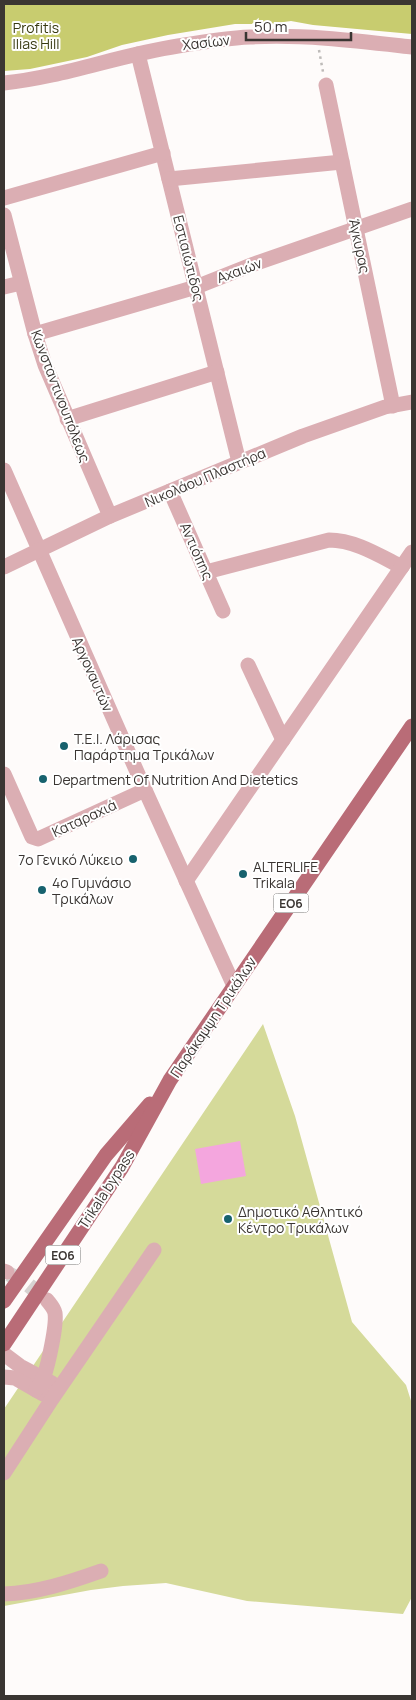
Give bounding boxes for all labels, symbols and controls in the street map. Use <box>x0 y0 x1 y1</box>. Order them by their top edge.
scale bar <box>246 10 351 42</box>
text: 50 m <box>254 16 288 37</box>
park label: Profitis Ilias Hill <box>12 18 60 53</box>
street label: Χασίων <box>181 30 231 54</box>
street label: Εστιαιώτιδος <box>169 213 209 303</box>
street label: Άγκυρας <box>345 217 375 275</box>
street label: Αχαιών <box>214 253 264 287</box>
street label: Κωνσταντινουπόλεως <box>27 327 95 465</box>
street label: Νικολάου Πλαστήρα <box>142 443 268 511</box>
street label: Αντιόπης <box>176 519 218 583</box>
street label: Αργοναυτών <box>68 634 118 714</box>
place label: Τ.Ε.Ι. Λάρισας Παράρτημα Τρικάλων <box>74 729 214 764</box>
marker: Τ.Ε.Ι. Λάρισας Παράρτημα Τρικάλων <box>58 740 70 752</box>
place label: Department Of Nutrition And Dietetics <box>53 770 298 789</box>
marker: Department Of Nutrition And Dietetics <box>37 773 49 785</box>
street label: Καταραχιά <box>49 795 119 841</box>
place label: 7ο Γενικό Λύκειο <box>18 850 123 869</box>
marker: 7ο Γενικό Λύκειο <box>127 853 139 865</box>
place label: ALTERLIFE Trikala <box>253 857 318 892</box>
marker: ALTERLIFE Trikala <box>237 868 249 880</box>
place label: 4ο Γυμνάσιο Τρικάλων <box>52 873 131 908</box>
marker: 4ο Γυμνάσιο Τρικάλων <box>36 884 48 896</box>
road number: ΕΟ6 <box>274 894 308 912</box>
street label: Παράκαμψη Τρικάλων <box>166 953 260 1081</box>
street label: Trikala bypass <box>73 1146 139 1232</box>
place label: Δημοτικό Αθλητικό Κέντρο Τρικάλων <box>238 1202 363 1237</box>
marker: Δημοτικό Αθλητικό Κέντρο Τρικάλων <box>222 1213 234 1225</box>
road number: ΕΟ6 <box>46 1246 80 1264</box>

